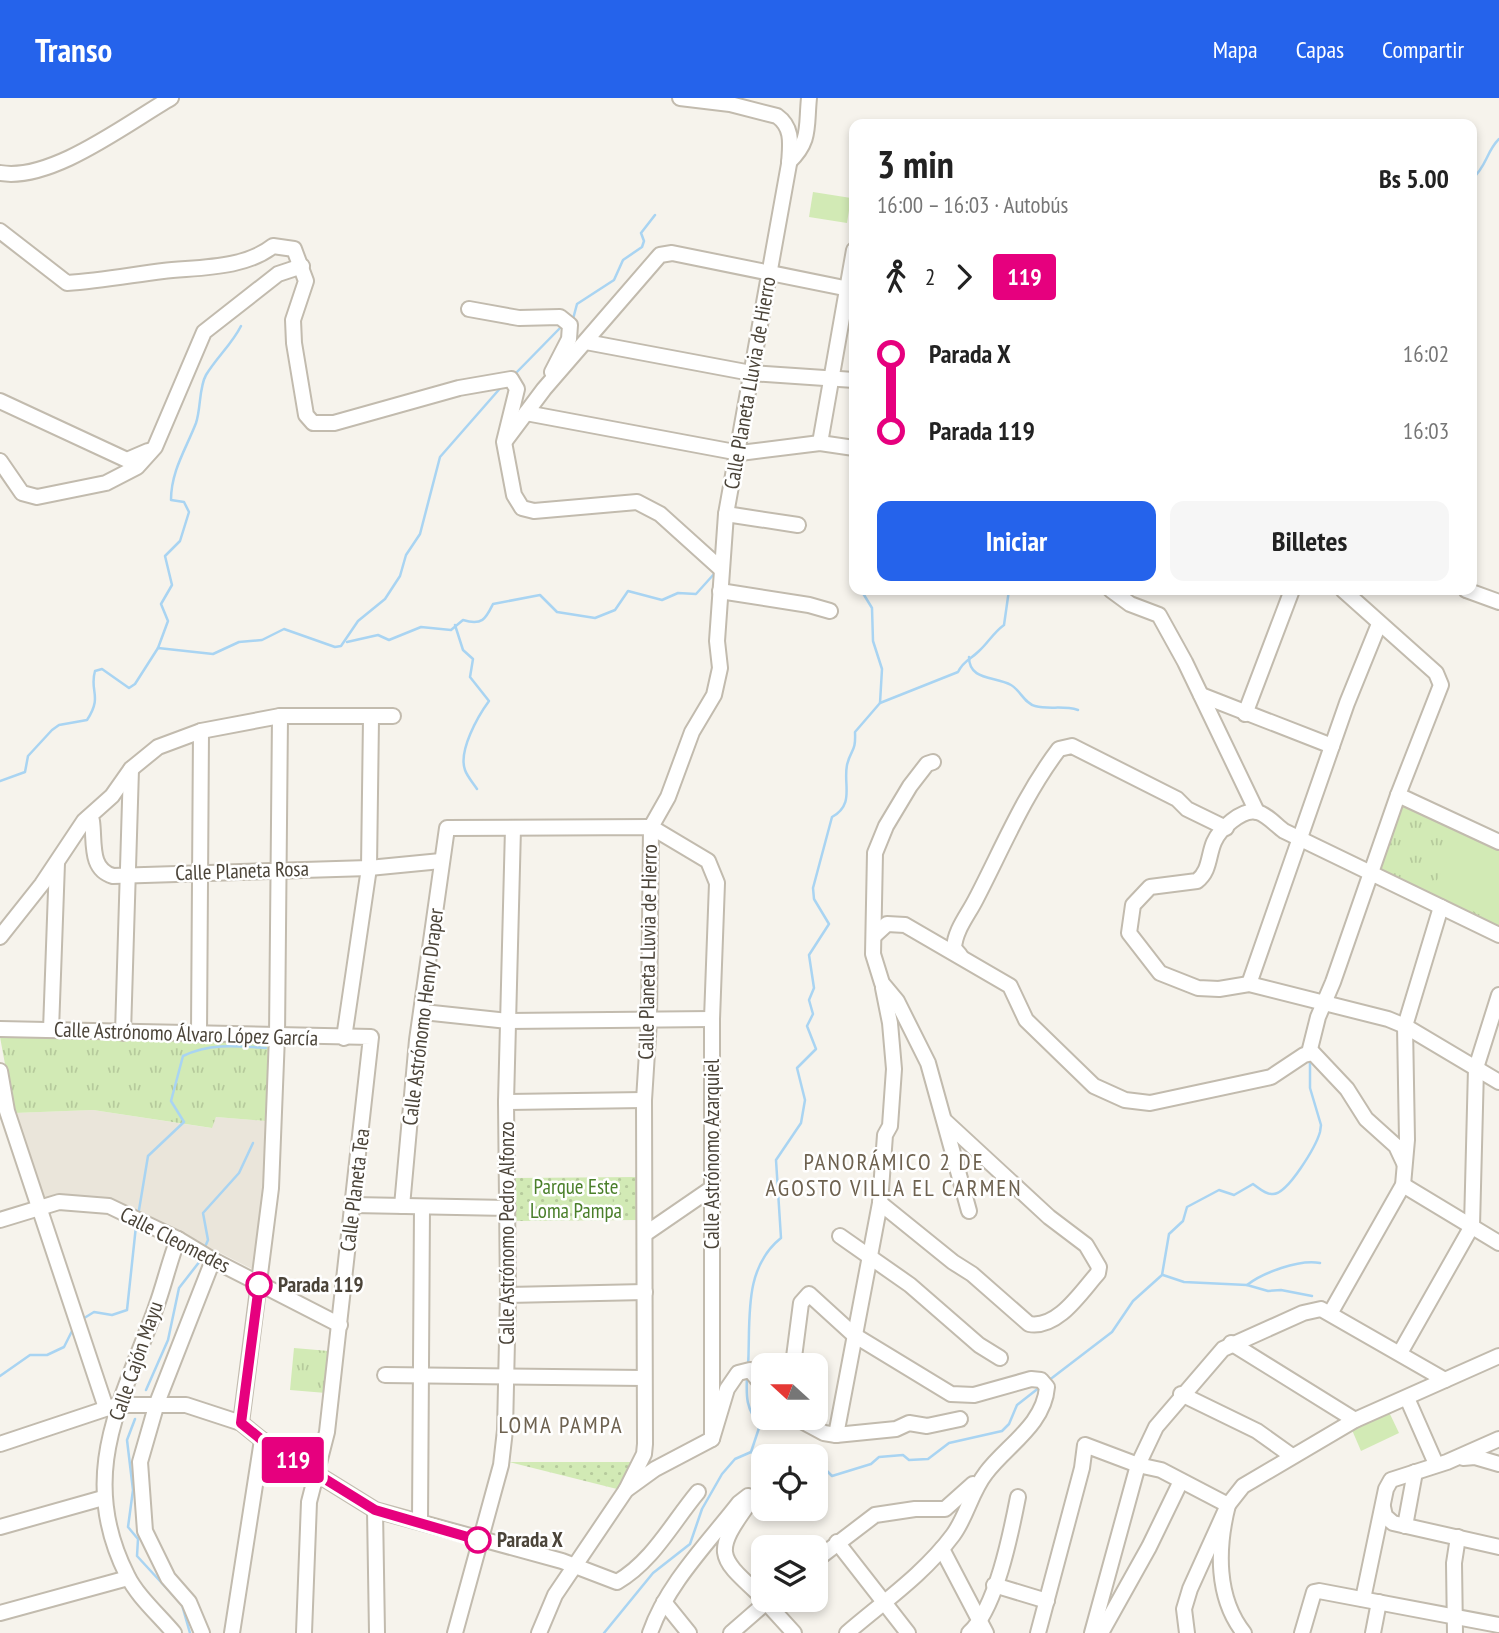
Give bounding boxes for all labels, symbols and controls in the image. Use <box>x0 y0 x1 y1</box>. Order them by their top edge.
text: Transo <box>35 28 112 71</box>
text: Mapa <box>1213 34 1258 65</box>
text: Capas <box>1296 34 1344 65</box>
text: Compartir <box>1382 34 1464 65</box>
text: 3 min <box>877 139 954 188</box>
text: Bs 5.00 <box>1379 162 1449 195</box>
text: 16:00 – 16:03 · Autobús <box>877 190 1068 219</box>
icon: walk <box>877 258 915 296</box>
icon: forward <box>945 258 983 296</box>
text: 119 <box>1007 261 1042 292</box>
text: 2 <box>925 262 935 291</box>
street label: Calle Planeta Lluvia de Hierro <box>718 274 782 491</box>
text: Parada X <box>929 337 1011 370</box>
text: 16:02 <box>1403 339 1449 368</box>
text: Parada 119 <box>929 414 1035 447</box>
text: 16:03 <box>1403 416 1449 445</box>
button: Iniciar <box>877 501 1156 581</box>
button: Billetes <box>1170 501 1449 581</box>
street label: Calle Planeta Lluvia de Hierro <box>632 844 663 1060</box>
street label: Calle Planeta Rosa <box>175 855 309 886</box>
street label: Calle Astrónomo Henry Draper <box>396 907 449 1127</box>
street label: Calle Astrónomo Álvaro López García <box>54 1015 319 1052</box>
street label: Calle Astrónomo Azarquiel <box>698 1059 725 1249</box>
street label: Calle Astrónomo Pedro Alfonzo <box>493 1121 520 1345</box>
street label: Calle Planeta Tea <box>334 1127 375 1253</box>
district label: PANORÁMICO 2 DE AGOSTO VILLA EL CARMEN <box>765 1147 1023 1202</box>
park label: Parque Este Loma Pampa <box>530 1173 622 1224</box>
street label: Calle Cleomedes <box>116 1200 235 1279</box>
place label: Parada 119 <box>278 1271 363 1298</box>
marker: Parada 119 <box>246 1272 272 1298</box>
street label: Calle Cajón Mayu <box>103 1298 169 1424</box>
north arrow <box>751 1353 828 1430</box>
map controls <box>751 1353 828 1612</box>
district label: LOMA PAMPA <box>498 1410 624 1439</box>
line badge: 119 <box>253 1437 333 1483</box>
text: 119 <box>276 1444 310 1475</box>
button: locate <box>751 1444 828 1521</box>
place label: Parada X <box>497 1526 563 1553</box>
marker: Parada X <box>465 1527 491 1553</box>
button: layers <box>751 1535 828 1612</box>

